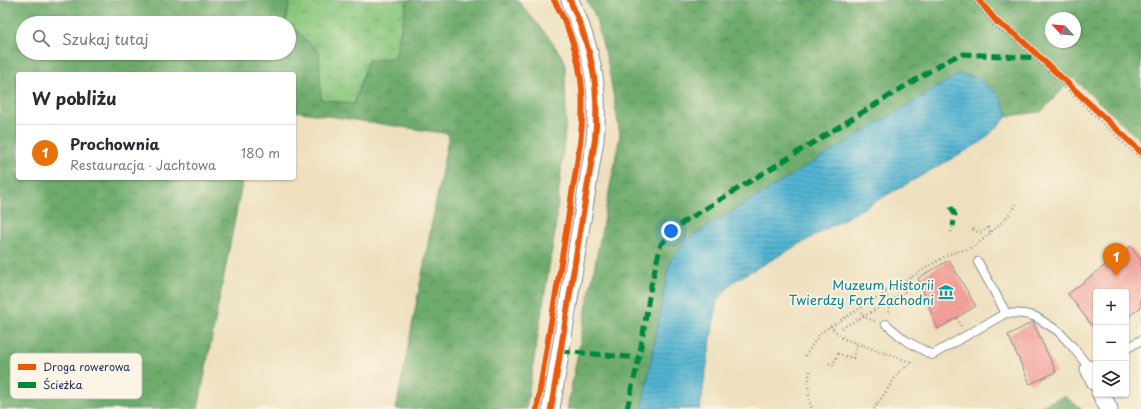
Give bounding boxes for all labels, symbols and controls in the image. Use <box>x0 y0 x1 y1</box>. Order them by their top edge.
north arrow <box>1045 12 1081 48</box>
search box <box>16 16 296 60</box>
icon: search <box>30 27 52 49</box>
text: Szukaj tutaj <box>62 27 149 50</box>
text: W pobliżu <box>32 85 117 111</box>
text: Prochownia <box>70 132 160 155</box>
text: 1 <box>42 143 48 162</box>
text: 180 m <box>241 143 280 162</box>
text: Restauracja · Jachtowa <box>70 155 216 174</box>
your location <box>661 221 681 241</box>
pin: 1 <box>1103 243 1129 276</box>
place label: Muzeum Historii Twierdzy Fort Zachodni <box>788 275 934 309</box>
museum icon: Muzeum Historii Twierdzy Fort Zachodni <box>937 283 955 301</box>
map controls <box>1093 289 1129 397</box>
button: + <box>1093 289 1129 325</box>
button: − <box>1093 325 1129 361</box>
legend <box>10 353 142 399</box>
text: Droga rowerowa <box>43 358 130 375</box>
button: layers <box>1093 361 1129 397</box>
text: Ścieżka <box>43 376 83 393</box>

